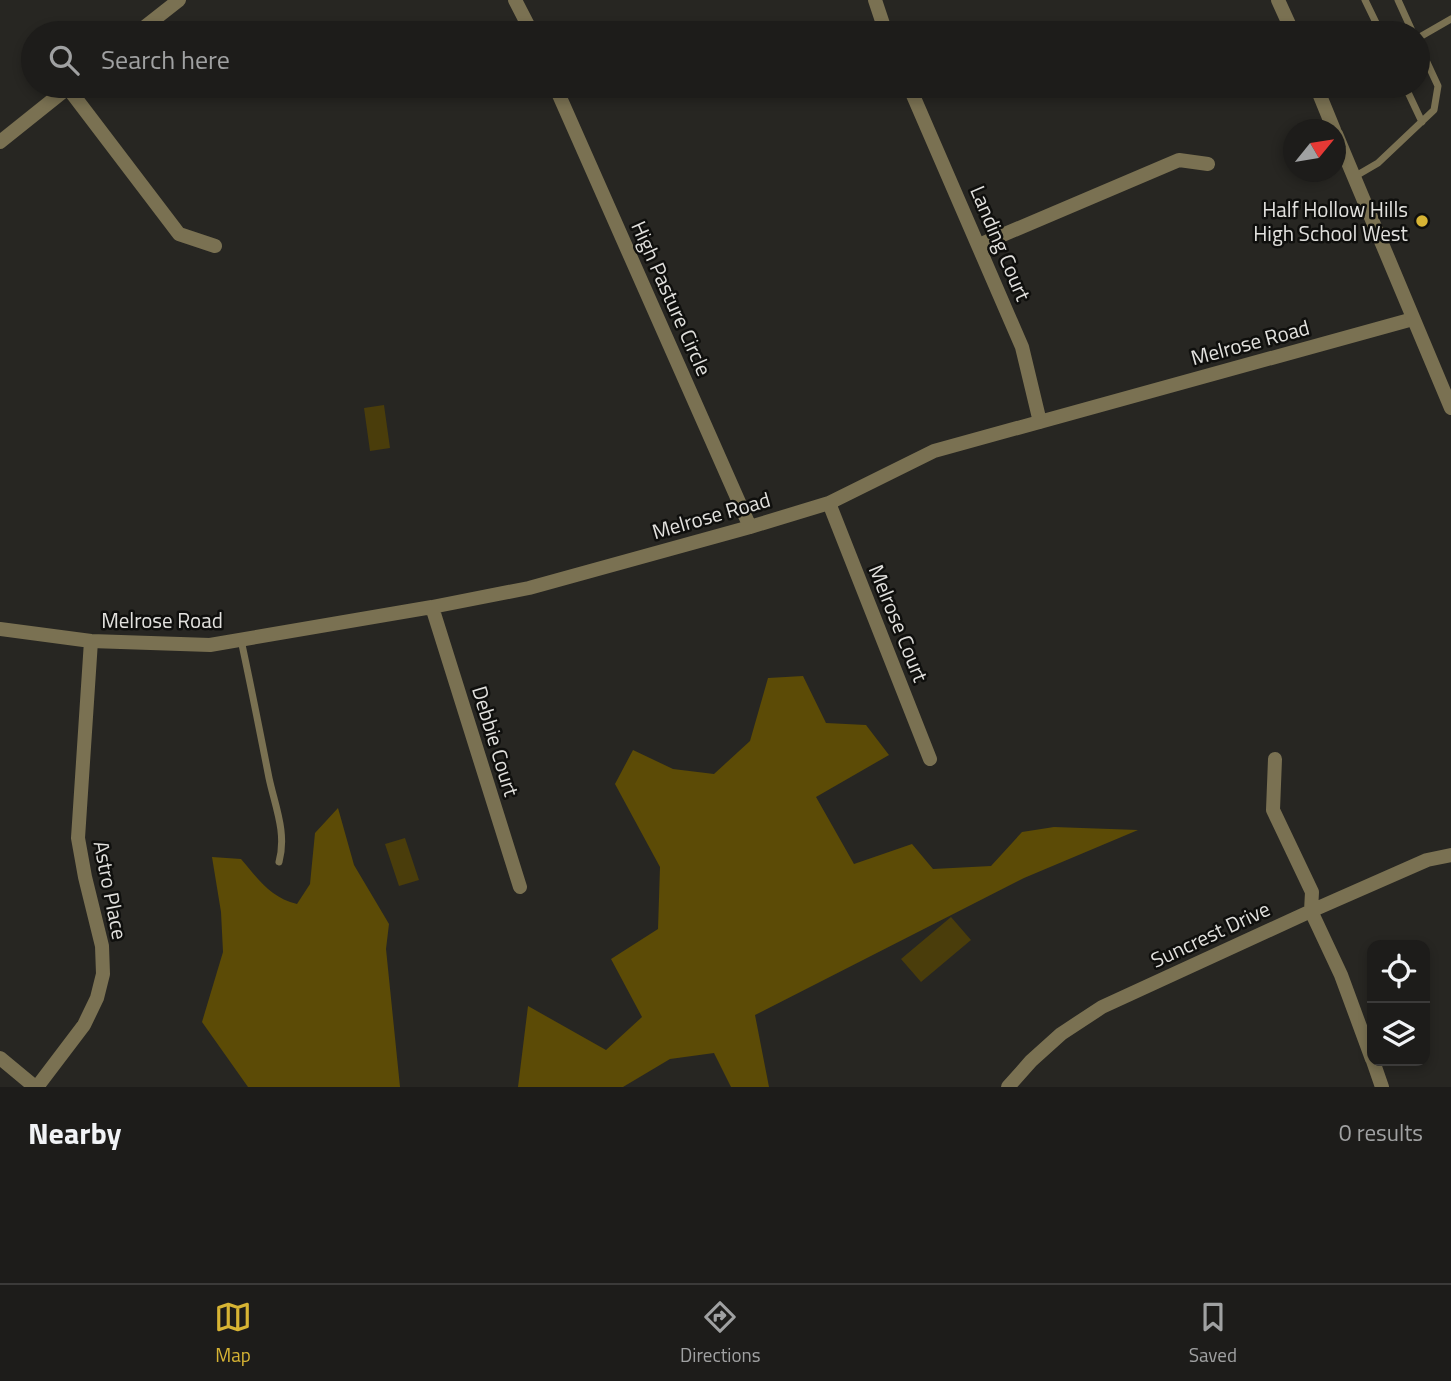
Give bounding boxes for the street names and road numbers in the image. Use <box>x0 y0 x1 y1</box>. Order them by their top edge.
street label: Landing Court <box>962 180 1040 306</box>
street label: High Pasture Circle <box>624 215 720 381</box>
street label: Melrose Road <box>1187 311 1313 373</box>
street label: Melrose Road <box>648 483 774 547</box>
street label: Melrose Court <box>861 559 937 687</box>
street label: Melrose Road <box>101 604 223 636</box>
street label: Debbie Court <box>464 682 528 801</box>
street label: Astro Place <box>86 838 136 942</box>
street label: Suncrest Drive <box>1145 892 1275 976</box>

